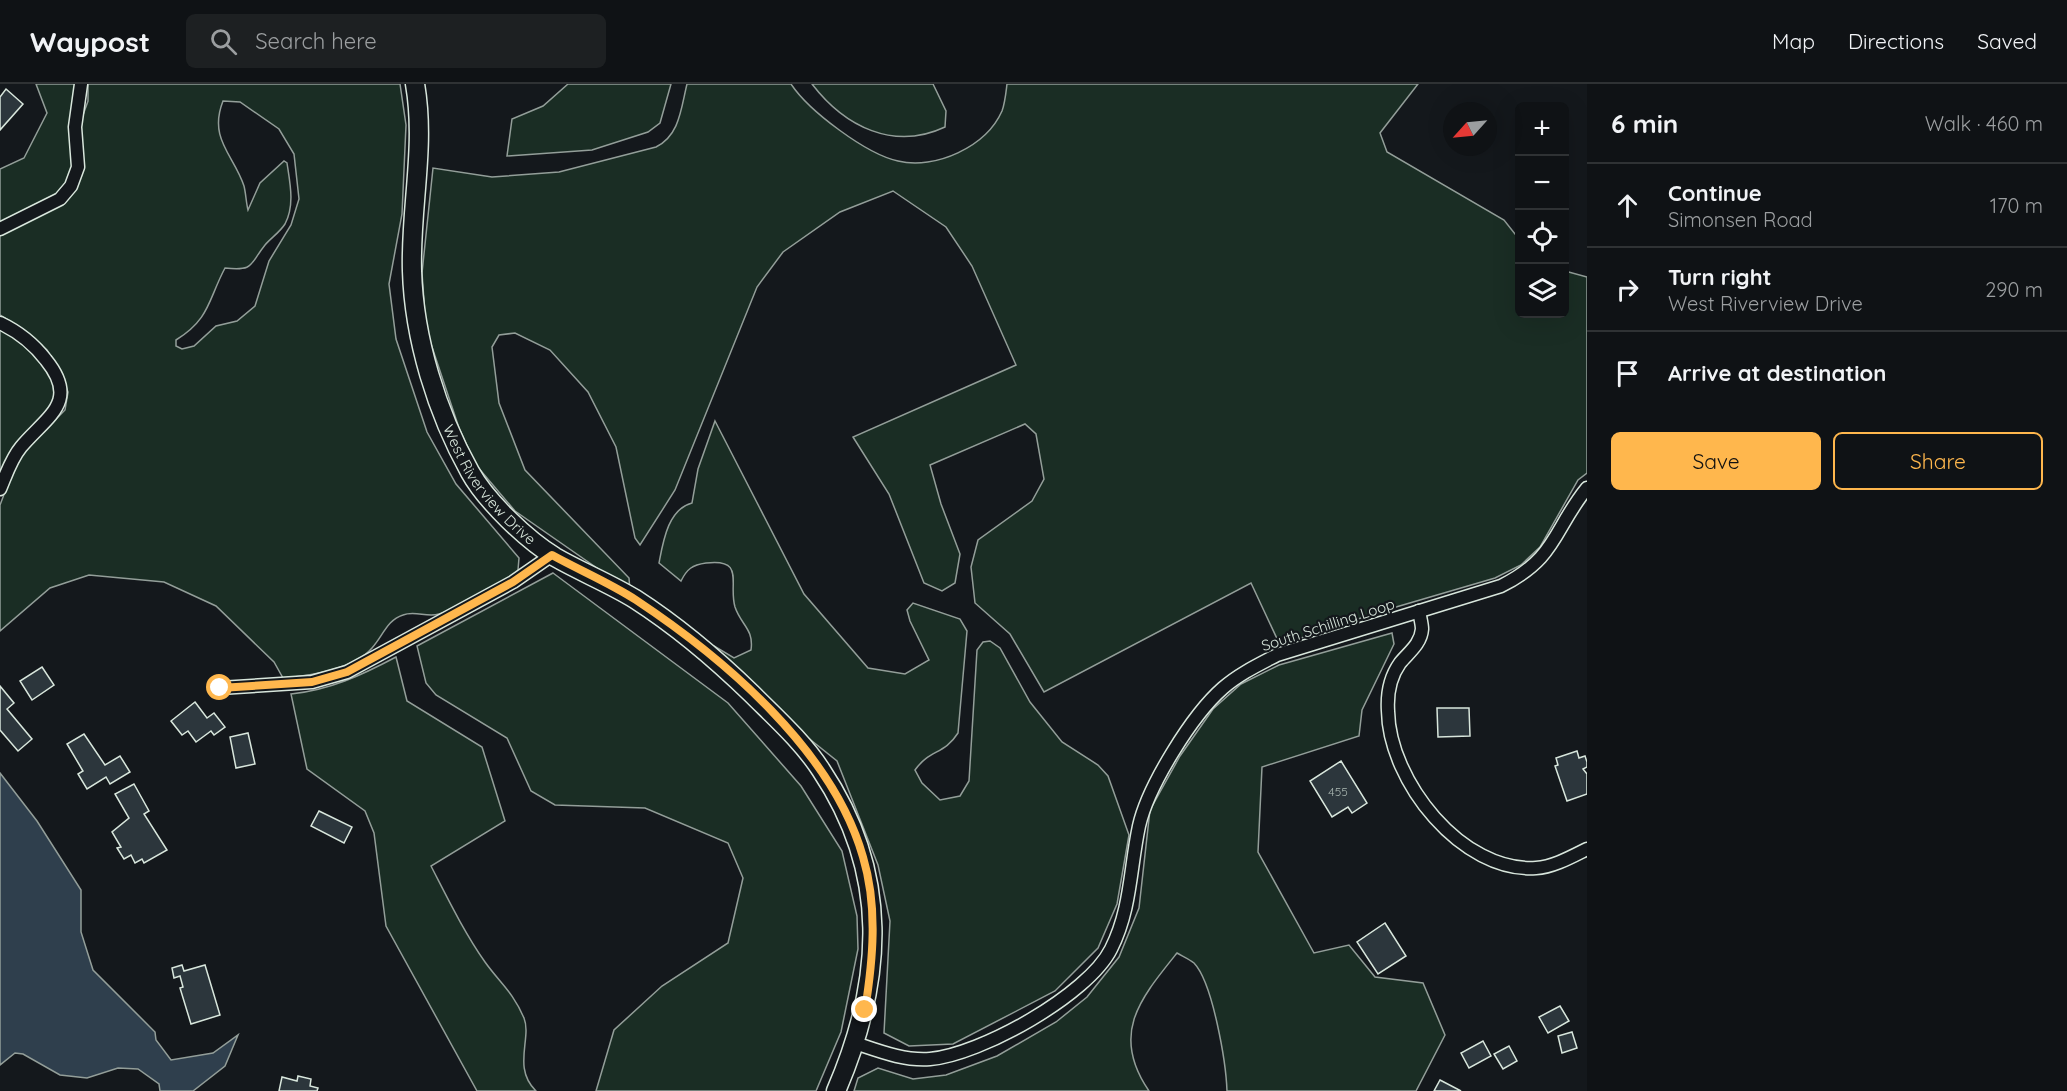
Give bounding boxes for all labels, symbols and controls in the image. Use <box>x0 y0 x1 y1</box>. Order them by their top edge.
search box <box>186 14 606 68</box>
text: Waypost <box>30 24 150 59</box>
icon: search <box>207 25 240 58</box>
text: Search here <box>255 27 377 55</box>
text: Map <box>1772 28 1815 54</box>
text: Directions <box>1848 28 1944 54</box>
text: Saved <box>1977 28 2037 54</box>
north arrow <box>1443 102 1497 156</box>
map controls <box>1515 102 1569 318</box>
button: + <box>1515 102 1569 156</box>
text: 6 min <box>1611 107 1678 140</box>
text: Walk · 460 m <box>1925 111 2043 136</box>
button: − <box>1515 156 1569 210</box>
text: Continue <box>1668 179 1762 207</box>
icon: ahead <box>1611 189 1644 222</box>
text: 170 m <box>1990 193 2043 218</box>
text: Simonsen Road <box>1668 207 1813 232</box>
button: locate <box>1515 210 1569 264</box>
text: Turn right <box>1668 263 1772 291</box>
button: layers <box>1515 264 1569 318</box>
icon: right <box>1611 273 1644 306</box>
text: 290 m <box>1985 277 2043 302</box>
text: West Riverview Drive <box>1668 291 1863 316</box>
icon: arrive <box>1611 357 1644 390</box>
text: Arrive at destination <box>1668 359 1886 387</box>
street label: West Riverview Drive <box>439 422 540 549</box>
button: Save <box>1611 432 1821 490</box>
button: Share <box>1833 432 2043 490</box>
street label: South Schilling Loop <box>1259 594 1397 655</box>
route start <box>206 674 232 700</box>
house number: 455 <box>1328 784 1348 799</box>
route end <box>851 996 877 1022</box>

